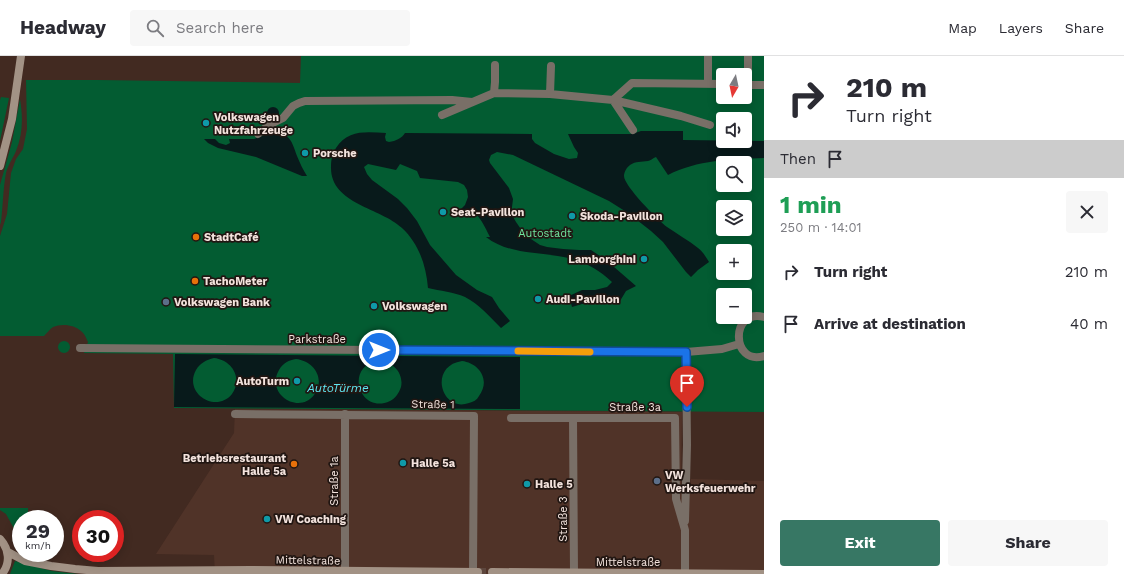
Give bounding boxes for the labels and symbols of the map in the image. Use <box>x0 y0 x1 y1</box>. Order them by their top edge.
north arrow <box>716 68 752 104</box>
place label: Volkswagen Nutzfahrzeuge <box>214 111 293 137</box>
marker: Volkswagen Nutzfahrzeuge <box>201 118 211 128</box>
place label: Porsche <box>313 147 357 160</box>
marker: Porsche <box>300 148 310 158</box>
place label: Seat-Pavillon <box>451 206 525 219</box>
marker: Seat-Pavillon <box>438 207 448 217</box>
place label: Škoda-Pavillon <box>580 209 663 223</box>
marker: Škoda-Pavillon <box>567 211 577 221</box>
park label: Autostadt <box>518 227 572 240</box>
place label: StadtCafé <box>204 231 259 244</box>
marker: StadtCafé <box>191 232 201 242</box>
place label: Lamborghini <box>568 253 636 266</box>
marker: Lamborghini <box>639 254 649 264</box>
place label: TachoMeter <box>203 275 268 288</box>
marker: TachoMeter <box>190 276 200 286</box>
place label: Audi-Pavillon <box>546 293 620 306</box>
marker: Audi-Pavillon <box>533 294 543 304</box>
place label: Volkswagen Bank <box>174 296 270 309</box>
marker: Volkswagen Bank <box>161 297 171 307</box>
place label: Volkswagen <box>382 300 447 313</box>
marker: Volkswagen <box>369 301 379 311</box>
position arrow <box>358 329 400 371</box>
street label: Parkstraße <box>288 333 346 346</box>
pin <box>670 366 704 407</box>
place label: AutoTurm <box>236 375 289 388</box>
marker: AutoTurm <box>292 376 302 386</box>
water label: AutoTürme <box>306 381 369 395</box>
street label: Straße 1 <box>411 398 455 411</box>
street label: Straße 3a <box>609 401 661 414</box>
place label: Betriebsrestaurant Halle 5a <box>183 452 287 478</box>
street label: Straße 1a <box>328 456 341 506</box>
place label: Halle 5a <box>411 457 456 470</box>
marker: Halle 5a <box>398 458 408 468</box>
marker: Betriebsrestaurant Halle 5a <box>289 459 299 469</box>
place label: VW Werksfeuerwehr <box>665 469 756 495</box>
marker: VW Werksfeuerwehr <box>652 476 662 486</box>
place label: Halle 5 <box>535 478 573 491</box>
marker: Halle 5 <box>522 479 532 489</box>
street label: Straße 3 <box>557 496 570 542</box>
speed limit sign: 30 <box>72 510 124 562</box>
place label: VW Coaching <box>275 513 347 526</box>
marker: VW Coaching <box>262 514 272 524</box>
street label: Mittelstraße <box>276 553 340 568</box>
street label: Mittelstraße <box>596 556 660 569</box>

